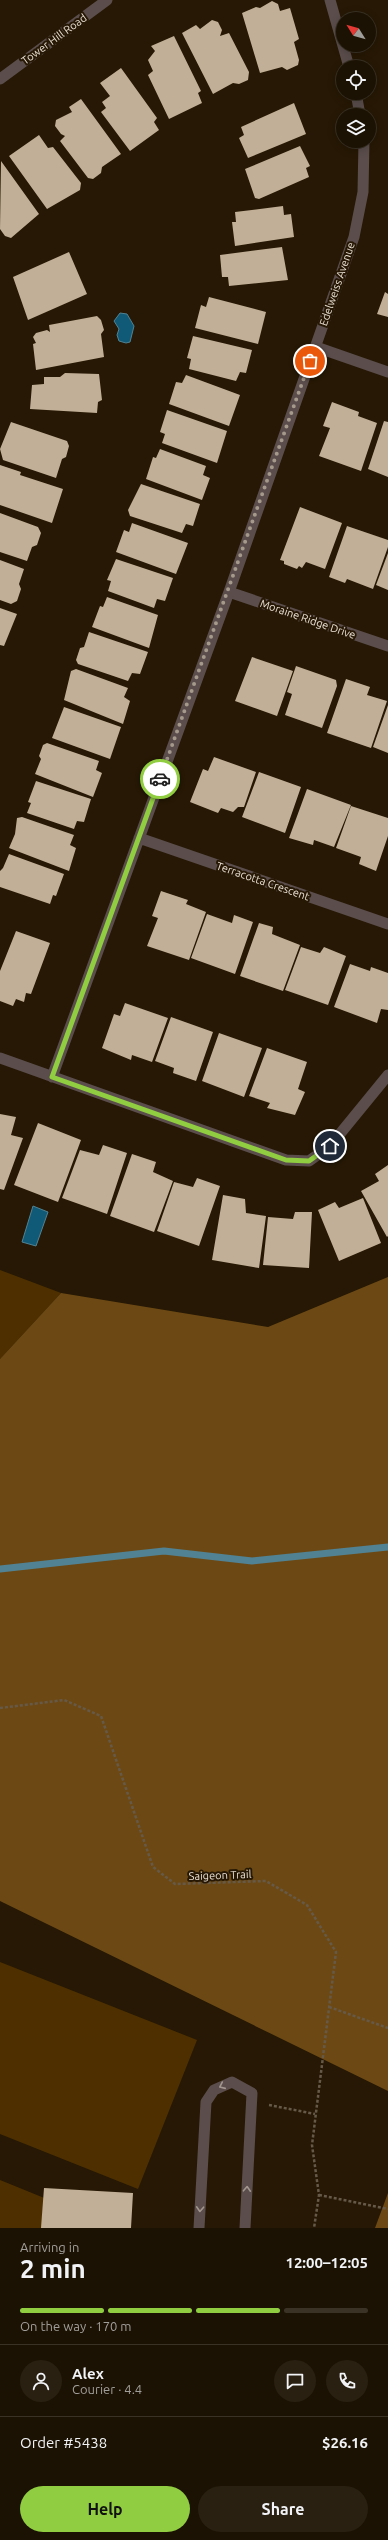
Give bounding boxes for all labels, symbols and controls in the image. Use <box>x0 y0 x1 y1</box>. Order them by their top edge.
street label: Tower Hill Road <box>19 11 89 67</box>
north arrow <box>336 12 376 52</box>
map controls <box>336 12 376 148</box>
button: locate <box>336 60 376 100</box>
button: layers <box>336 108 376 148</box>
street label: Edelweiss Avenue <box>317 241 357 327</box>
pin <box>293 344 327 378</box>
icon: bag <box>299 350 321 372</box>
street label: Moraine Ridge Drive <box>259 597 357 641</box>
courier <box>140 759 180 799</box>
icon: car <box>149 768 171 790</box>
street label: Terracotta Crescent <box>215 859 312 903</box>
pin <box>313 1129 347 1163</box>
icon: home <box>319 1135 341 1157</box>
street label: Saigeon Trail <box>188 1868 252 1882</box>
one-way arrow <box>219 2082 226 2090</box>
one-way arrow <box>243 2186 251 2192</box>
one-way arrow <box>196 2206 204 2212</box>
text: Arriving in <box>20 2240 79 2254</box>
text: 2 min <box>20 2254 86 2283</box>
text: 12:00–12:05 <box>285 2254 368 2271</box>
text: On the way · 170 m <box>20 2319 132 2333</box>
button: person <box>20 2360 62 2402</box>
button: chat <box>274 2360 316 2402</box>
button: phone <box>326 2360 368 2402</box>
text: Alex <box>72 2365 104 2382</box>
text: Courier · 4.4 <box>72 2382 142 2396</box>
text: Order #5438 <box>20 2434 107 2451</box>
text: $26.16 <box>322 2434 368 2451</box>
button: Help <box>20 2486 190 2532</box>
button: Share <box>198 2486 368 2532</box>

